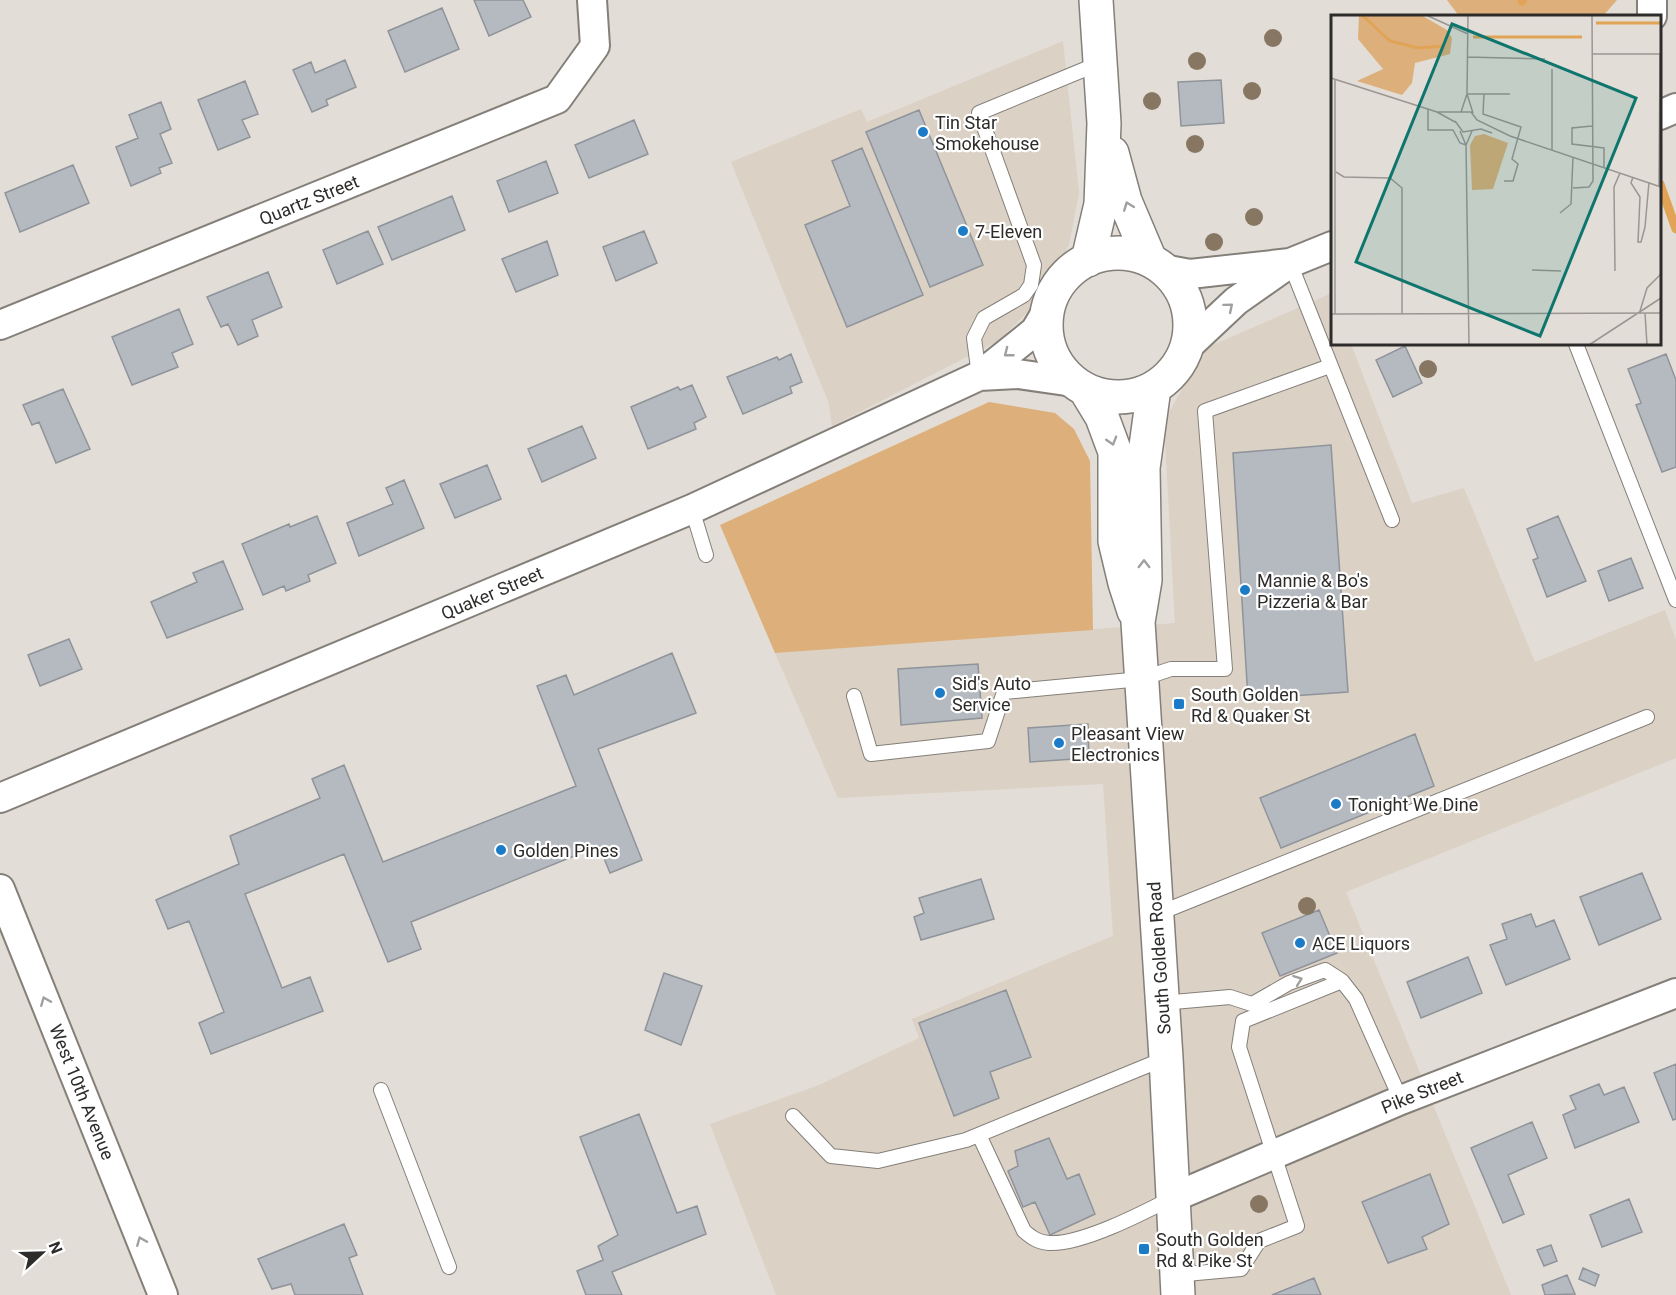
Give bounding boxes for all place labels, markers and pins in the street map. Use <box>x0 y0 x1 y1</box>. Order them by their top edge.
place label: Tin Star Smokehouse <box>935 112 1039 154</box>
marker: Tin Star Smokehouse <box>916 125 930 139</box>
place label: 7-Eleven <box>975 221 1042 242</box>
marker: 7-Eleven <box>956 224 970 238</box>
place label: Mannie & Bo's Pizzeria & Bar <box>1257 570 1368 612</box>
marker: Mannie & Bo's Pizzeria & Bar <box>1238 583 1252 597</box>
place label: Sid's Auto Service <box>952 673 1031 715</box>
place label: South Golden Rd & Quaker St <box>1191 684 1310 726</box>
marker: Sid's Auto Service <box>933 686 947 700</box>
marker: South Golden Rd & Quaker St <box>1172 697 1186 711</box>
place label: Pleasant View Electronics <box>1071 723 1185 765</box>
marker: Pleasant View Electronics <box>1052 736 1066 750</box>
place label: Tonight We Dine <box>1348 794 1478 815</box>
marker: Tonight We Dine <box>1329 797 1343 811</box>
place label: Golden Pines <box>513 840 619 861</box>
marker: Golden Pines <box>494 843 508 857</box>
place label: ACE Liquors <box>1312 933 1410 954</box>
marker: ACE Liquors <box>1293 936 1307 950</box>
place label: South Golden Rd & Pike St <box>1156 1229 1264 1271</box>
marker: South Golden Rd & Pike St <box>1137 1242 1151 1256</box>

